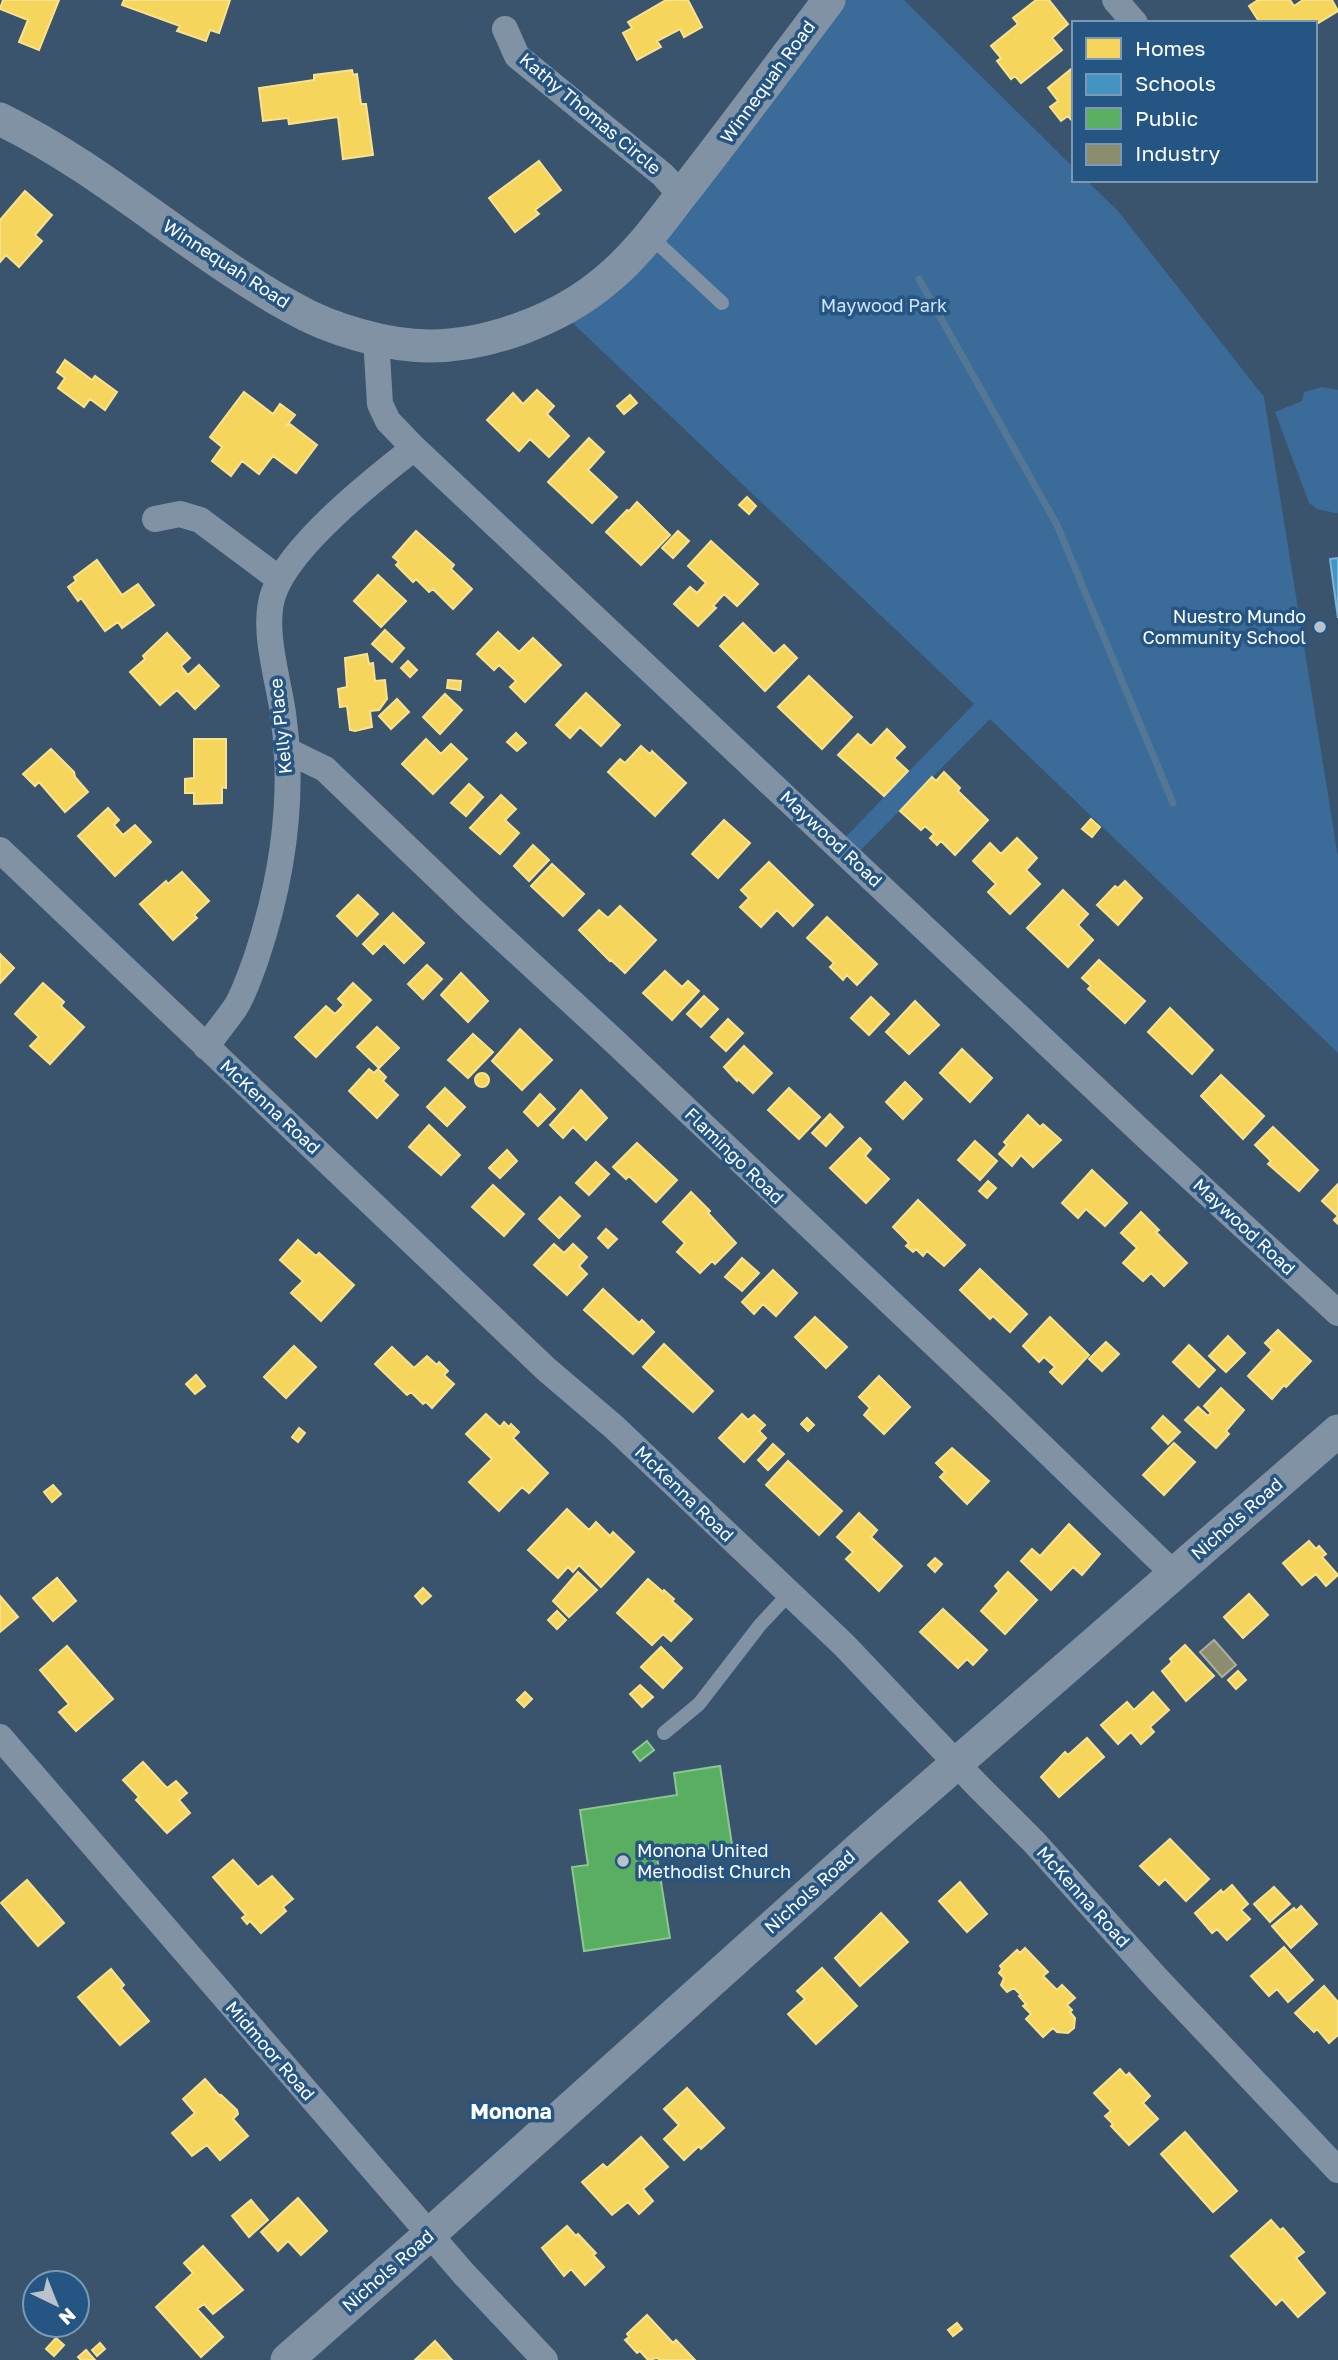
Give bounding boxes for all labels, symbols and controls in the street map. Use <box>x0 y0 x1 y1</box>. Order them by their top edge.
street label: Winnequah Road <box>715 16 819 147</box>
legend <box>1072 21 1317 182</box>
text: Homes <box>1135 35 1205 61</box>
street label: Kathy Thomas Circle <box>516 48 666 179</box>
text: Schools <box>1135 70 1216 96</box>
text: Public <box>1135 105 1198 131</box>
text: Industry <box>1135 140 1220 166</box>
street label: Winnequah Road <box>159 214 294 312</box>
park label: Maywood Park <box>821 294 947 316</box>
place label: Nuestro Mundo Community School <box>1142 605 1306 648</box>
marker: Nuestro Mundo Community School <box>1312 619 1328 635</box>
street label: Kelly Place <box>264 677 296 775</box>
street label: Maywood Road <box>776 785 887 891</box>
street label: McKenna Road <box>216 1054 325 1158</box>
street label: Flamingo Road <box>681 1103 789 1208</box>
street label: Maywood Road <box>1189 1173 1300 1279</box>
street label: McKenna Road <box>631 1441 739 1546</box>
street label: Nichols Road <box>1186 1473 1287 1564</box>
place label: Monona United Methodist Church <box>637 1839 791 1882</box>
street label: McKenna Road <box>1033 1841 1135 1952</box>
street label: Nichols Road <box>760 1845 859 1938</box>
marker: Monona United Methodist Church <box>615 1853 631 1869</box>
street label: Midmoor Road <box>222 1996 320 2105</box>
district label: Monona <box>470 2098 552 2124</box>
street label: Nichols Road <box>337 2225 438 2316</box>
north arrow <box>21 2269 91 2339</box>
text: N <box>55 2303 81 2330</box>

